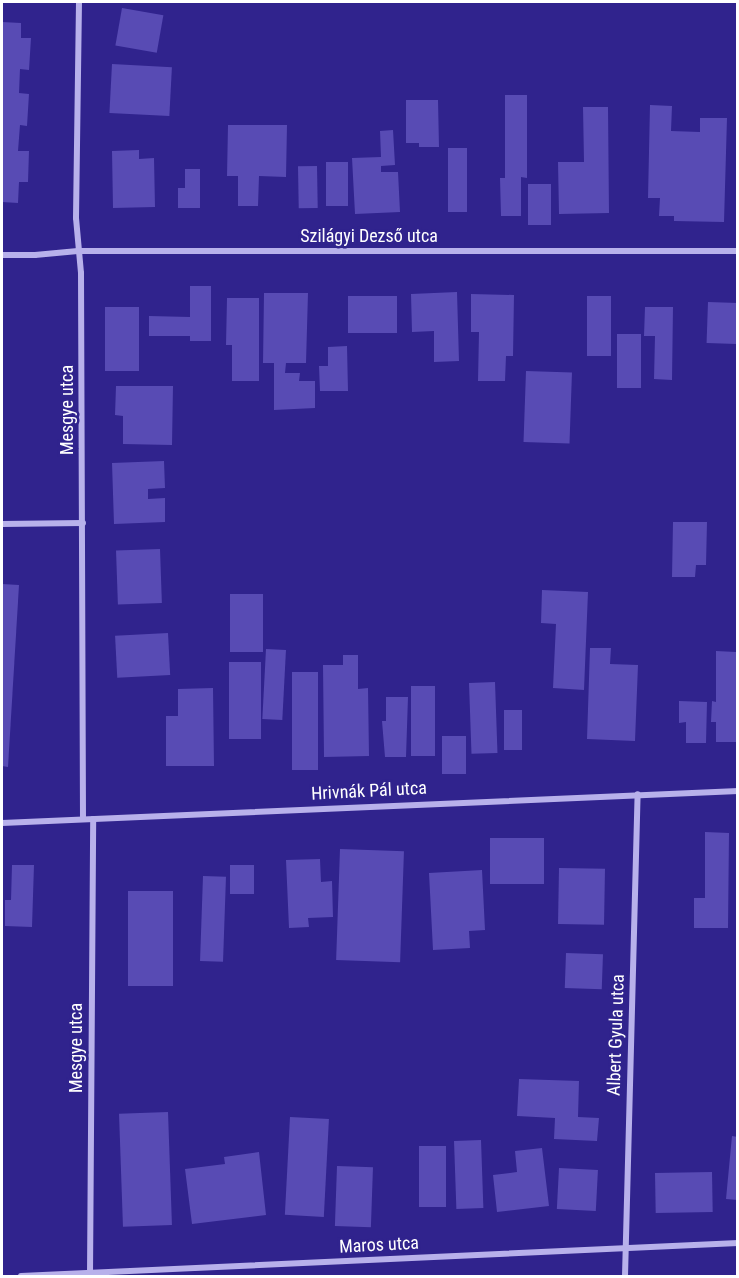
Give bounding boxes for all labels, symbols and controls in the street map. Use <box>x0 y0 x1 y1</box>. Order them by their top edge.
street label: Szilágyi Dezső utca <box>300 225 438 247</box>
street label: Mesgye utca <box>56 365 78 455</box>
street label: Hrivnák Pál utca <box>311 777 427 805</box>
street label: Albert Gyula utca <box>603 974 629 1096</box>
street label: Mesgye utca <box>65 1003 87 1093</box>
street label: Maros utca <box>339 1232 419 1258</box>

